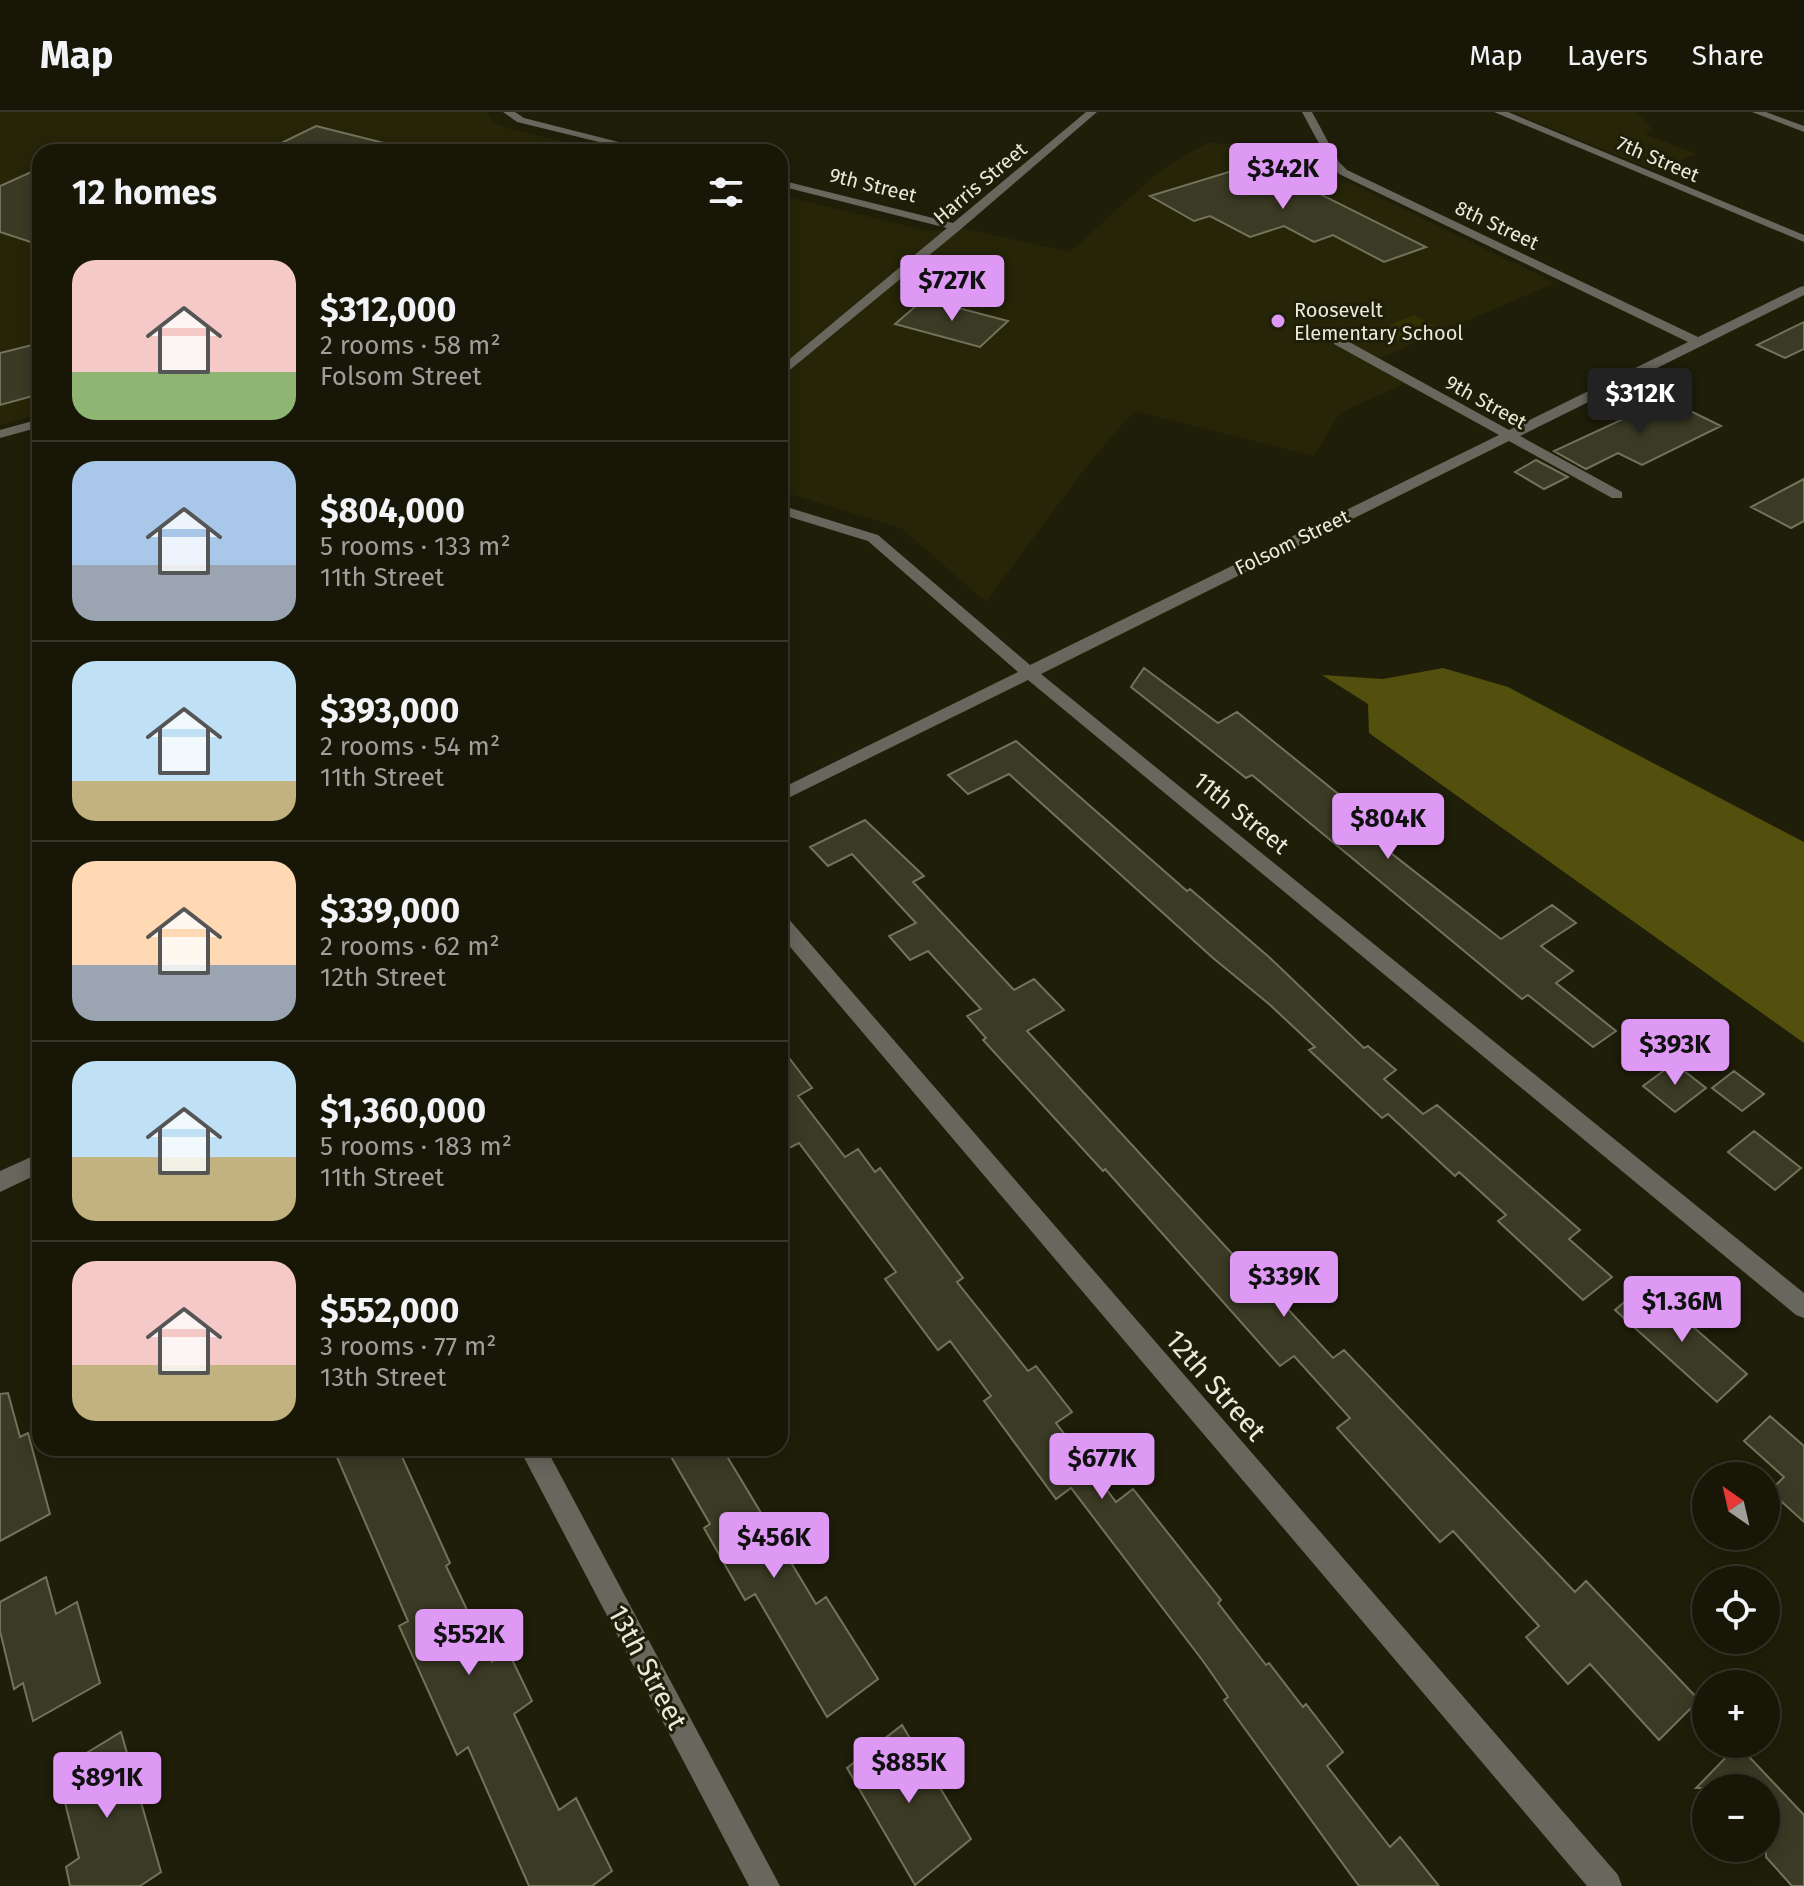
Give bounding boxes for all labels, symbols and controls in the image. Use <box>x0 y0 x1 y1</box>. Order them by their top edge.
text: Map <box>40 32 113 78</box>
text: Map <box>1469 39 1523 72</box>
text: Layers <box>1567 39 1648 72</box>
text: Share <box>1692 39 1764 72</box>
street label: 7th Street <box>1613 131 1704 187</box>
street label: Harris Street <box>928 137 1032 229</box>
pin: $342K <box>1227 143 1339 211</box>
text: $342K <box>1247 153 1319 184</box>
street label: 9th Street <box>827 163 920 208</box>
icon: filters <box>704 170 748 214</box>
text: 12 homes <box>72 172 217 213</box>
street label: 8th Street <box>1451 195 1543 255</box>
pin: $727K <box>896 255 1008 323</box>
text: $727K <box>918 265 986 296</box>
text: $312,000 <box>320 289 456 330</box>
icon: home <box>136 292 232 388</box>
place label: Roosevelt Elementary School <box>1294 298 1463 345</box>
marker: Roosevelt Elementary School <box>1269 312 1287 330</box>
text: 2 rooms · 58 m² <box>320 330 501 361</box>
text: Folsom Street <box>320 361 482 392</box>
pin: $312K <box>1584 368 1696 436</box>
street label: 9th Street <box>1441 370 1531 434</box>
text: $312K <box>1605 378 1675 409</box>
text: $804,000 <box>320 490 465 531</box>
icon: home <box>136 493 232 589</box>
street label: Folsom Street <box>1231 504 1354 580</box>
text: 5 rooms · 133 m² <box>320 531 511 562</box>
text: 11th Street <box>320 562 444 593</box>
text: $393,000 <box>320 690 459 731</box>
icon: home <box>136 693 232 789</box>
text: 2 rooms · 54 m² <box>320 731 500 762</box>
text: 11th Street <box>320 762 444 793</box>
street label: 11th Street <box>1188 766 1295 860</box>
pin: $804K <box>1332 793 1444 861</box>
text: $804K <box>1350 803 1426 834</box>
text: $339,000 <box>320 890 460 931</box>
icon: home <box>136 893 232 989</box>
text: 2 rooms · 62 m² <box>320 931 500 962</box>
text: 12th Street <box>320 962 446 993</box>
pin: $393K <box>1619 1019 1731 1087</box>
text: $393K <box>1639 1029 1711 1060</box>
text: $1,360,000 <box>320 1090 486 1131</box>
icon: home <box>136 1093 232 1189</box>
text: 5 rooms · 183 m² <box>320 1131 512 1162</box>
text: 11th Street <box>320 1162 444 1193</box>
pin: $339K <box>1228 1251 1340 1319</box>
text: $339K <box>1248 1261 1320 1292</box>
pin: $1.36M <box>1617 1276 1747 1344</box>
text: $1.36M <box>1642 1286 1722 1317</box>
text: $552,000 <box>320 1290 459 1331</box>
icon: home <box>136 1293 232 1389</box>
street label: 12th Street <box>1159 1323 1273 1448</box>
text: 3 rooms · 77 m² <box>320 1331 496 1362</box>
text: 13th Street <box>320 1362 446 1393</box>
pin: $677K <box>1046 1433 1158 1501</box>
text: $677K <box>1067 1443 1137 1474</box>
north arrow <box>1692 1462 1780 1550</box>
map controls <box>1692 1462 1780 1862</box>
pin: $456K <box>718 1512 830 1580</box>
text: $456K <box>737 1522 811 1553</box>
button: locate <box>1692 1566 1780 1654</box>
street label: 13th Street <box>601 1599 694 1736</box>
pin: $552K <box>413 1609 525 1677</box>
text: $552K <box>433 1619 505 1650</box>
button: + <box>1692 1670 1780 1758</box>
pin: $885K <box>853 1737 965 1805</box>
text: $885K <box>872 1747 946 1778</box>
pin: $891K <box>51 1752 163 1820</box>
text: $891K <box>71 1762 143 1793</box>
button: − <box>1692 1774 1780 1862</box>

